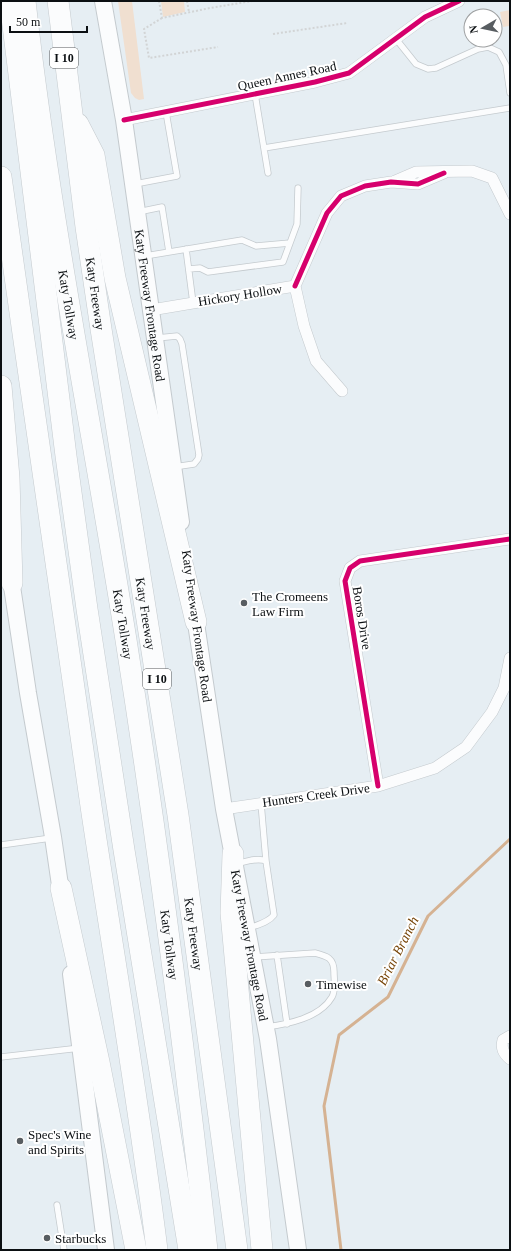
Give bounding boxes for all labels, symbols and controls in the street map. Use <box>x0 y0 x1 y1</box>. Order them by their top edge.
scale bar <box>10 8 87 34</box>
north arrow <box>463 8 503 48</box>
text: 50 m <box>16 15 41 29</box>
text: N <box>467 25 480 34</box>
road number: I 10 <box>50 48 78 68</box>
street label: Queen Annes Road <box>236 58 338 94</box>
street label: Katy Freeway Frontage Road <box>132 228 169 383</box>
street label: Katy Freeway <box>83 256 109 331</box>
street label: Katy Tollway <box>56 269 82 341</box>
street label: Hickory Hollow <box>197 281 284 309</box>
street label: Katy Freeway Frontage Road <box>179 549 215 704</box>
street label: Katy Freeway <box>133 576 159 652</box>
street label: Boros Drive <box>350 585 374 651</box>
street label: Katy Tollway <box>110 588 136 661</box>
place label: The Cromeens Law Firm <box>252 589 328 619</box>
marker: The Cromeens Law Firm <box>239 598 249 608</box>
road number: I 10 <box>143 669 171 689</box>
street label: Hunters Creek Drive <box>261 780 371 810</box>
street label: Katy Freeway Frontage Road <box>228 868 272 1023</box>
street label: Katy Freeway <box>182 897 207 972</box>
street label: Katy Tollway <box>158 909 182 981</box>
water label: Briar Branch <box>374 914 422 988</box>
place label: Timewise <box>316 977 367 992</box>
marker: Timewise <box>303 979 313 989</box>
place label: Spec's Wine and Spirits <box>28 1127 92 1157</box>
marker: Spec's Wine and Spirits <box>15 1136 25 1146</box>
place label: Starbucks <box>55 1231 106 1246</box>
marker: Starbucks <box>42 1233 52 1243</box>

